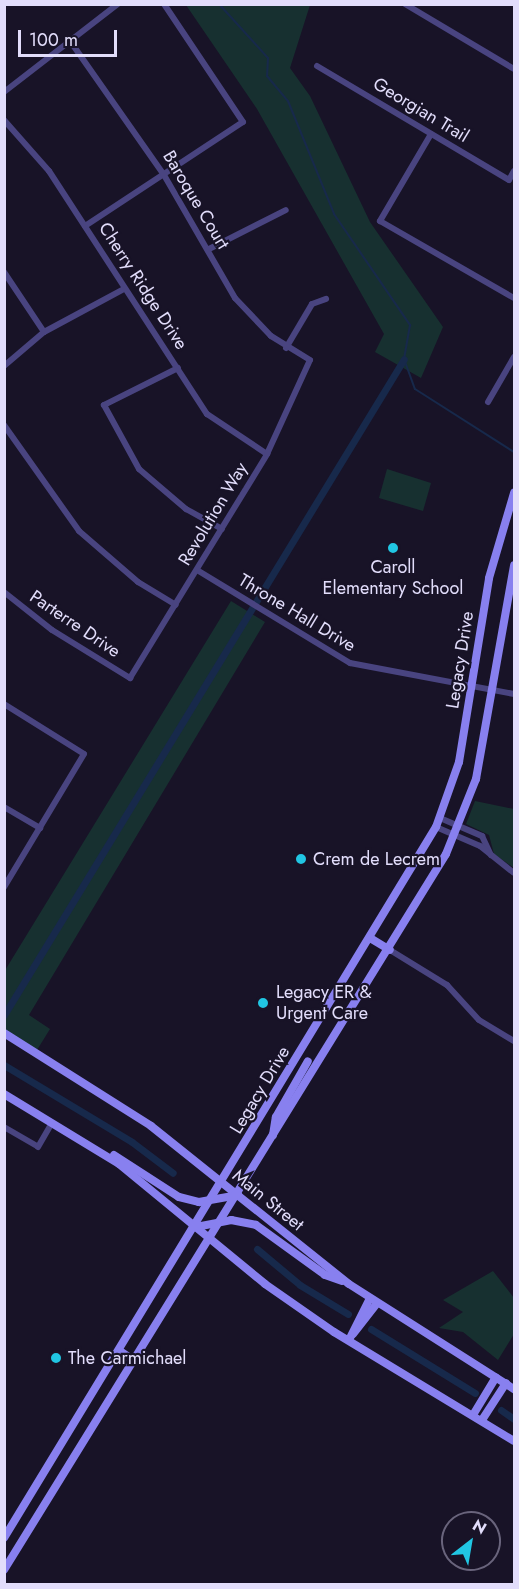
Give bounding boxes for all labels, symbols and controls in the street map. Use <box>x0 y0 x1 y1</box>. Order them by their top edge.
scale bar <box>21 18 120 56</box>
text: 100 m <box>29 27 78 53</box>
street label: Georgian Trail <box>369 73 473 147</box>
street label: Baroque Court <box>158 147 234 253</box>
street label: Cherry Ridge Drive <box>94 218 192 354</box>
street label: Revolution Way <box>174 459 252 569</box>
marker: Caroll Elementary School <box>386 541 400 555</box>
place label: Caroll Elementary School <box>323 557 463 600</box>
street label: Throne Hall Drive <box>234 570 360 656</box>
street label: Parterre Drive <box>26 586 124 662</box>
street label: Legacy Drive <box>442 610 478 710</box>
place label: Crem de Lecrem <box>313 848 440 870</box>
marker: Crem de Lecrem <box>294 852 308 866</box>
place label: Legacy ER & Urgent Care <box>276 982 372 1024</box>
marker: Legacy ER & Urgent Care <box>254 994 272 1012</box>
street label: Legacy Drive <box>225 1042 295 1138</box>
street label: Main Street <box>228 1165 308 1235</box>
place label: The Carmichael <box>68 1347 186 1369</box>
marker: The Carmichael <box>49 1351 63 1365</box>
north arrow <box>441 1511 501 1571</box>
text: N <box>468 1514 491 1540</box>

